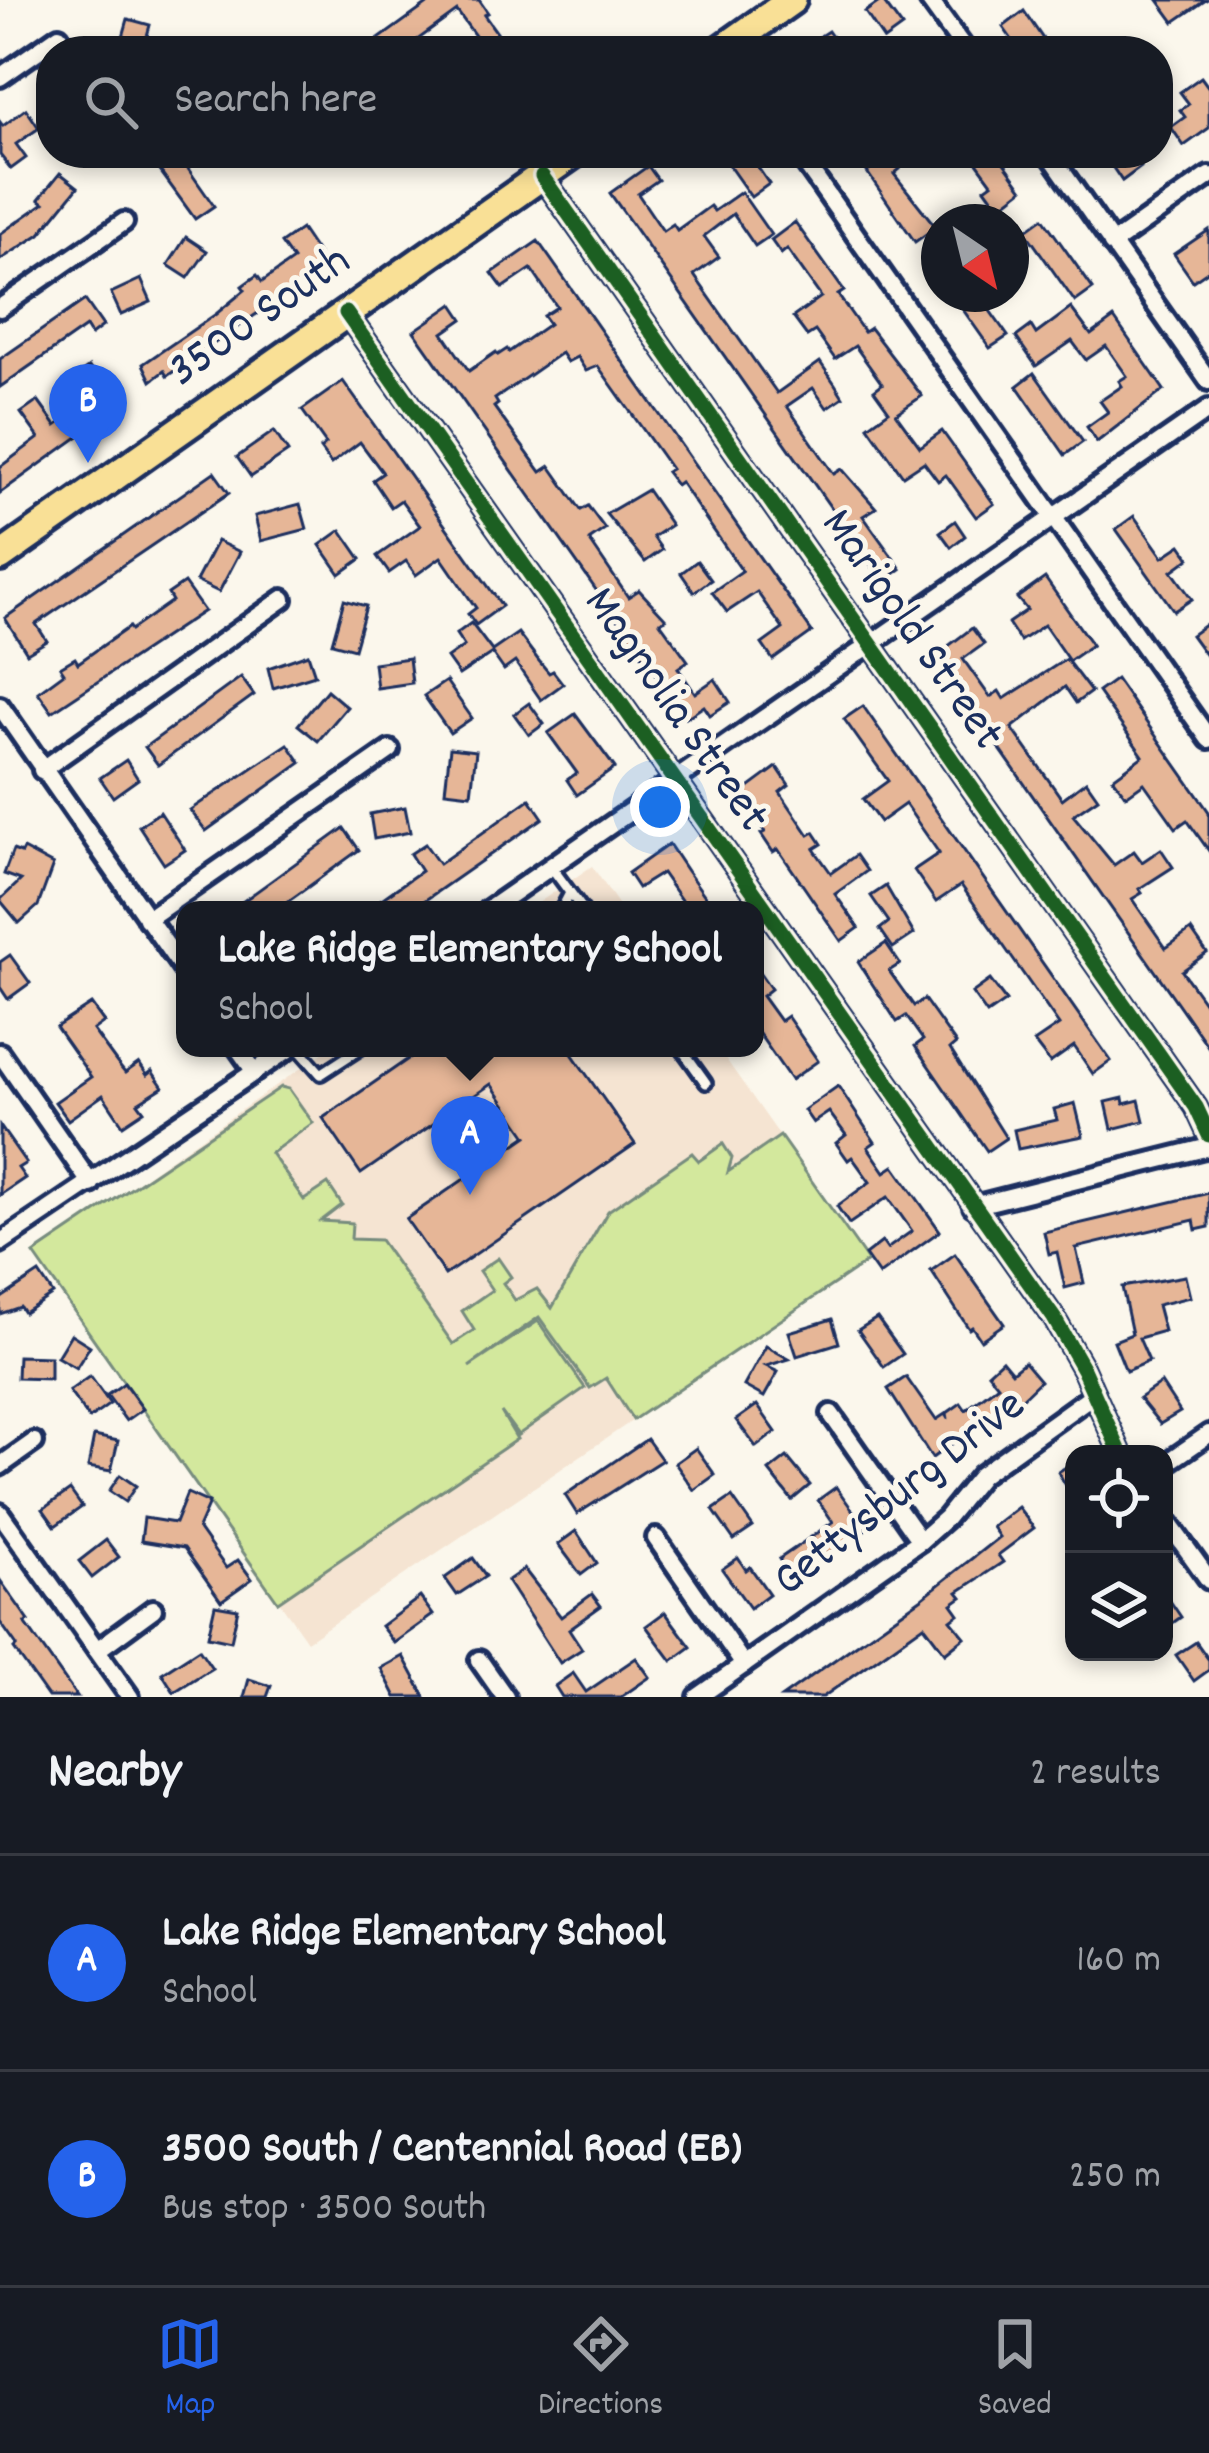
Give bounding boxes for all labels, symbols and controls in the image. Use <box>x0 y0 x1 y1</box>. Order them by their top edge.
search box <box>36 36 1173 168</box>
icon: search <box>78 69 144 135</box>
text: Search here <box>174 70 377 134</box>
north arrow <box>921 204 1029 312</box>
street label: 3500 South <box>155 230 367 406</box>
pin: B <box>49 364 127 463</box>
street label: Marigold Street <box>801 496 1019 766</box>
street label: Magnolia Street <box>564 574 784 848</box>
your location <box>630 777 690 837</box>
popup <box>176 901 764 1057</box>
text: Lake Ridge Elementary School <box>218 920 722 984</box>
text: School <box>218 984 313 1039</box>
pin: A <box>431 1096 509 1195</box>
street label: Gettysburg Drive <box>760 1374 1042 1616</box>
map controls <box>1065 1445 1173 1661</box>
button: locate <box>1065 1445 1173 1553</box>
button: layers <box>1065 1553 1173 1661</box>
text: Nearby <box>48 1739 181 1811</box>
text: 2 results <box>1030 1748 1161 1803</box>
text: Lake Ridge Elementary School <box>162 1903 666 1967</box>
text: A <box>76 1935 98 1990</box>
text: 160 m <box>1076 1935 1161 1990</box>
text: School <box>162 1967 257 2022</box>
text: 3500 South / Centennial Road (EB) <box>162 2119 742 2183</box>
text: B <box>78 2151 96 2206</box>
text: 250 m <box>1069 2151 1161 2206</box>
text: Bus stop · 3500 South <box>162 2183 486 2238</box>
tab: Map <box>157 2311 223 2430</box>
tab: Directions <box>538 2311 663 2430</box>
tab: Saved <box>978 2311 1052 2430</box>

